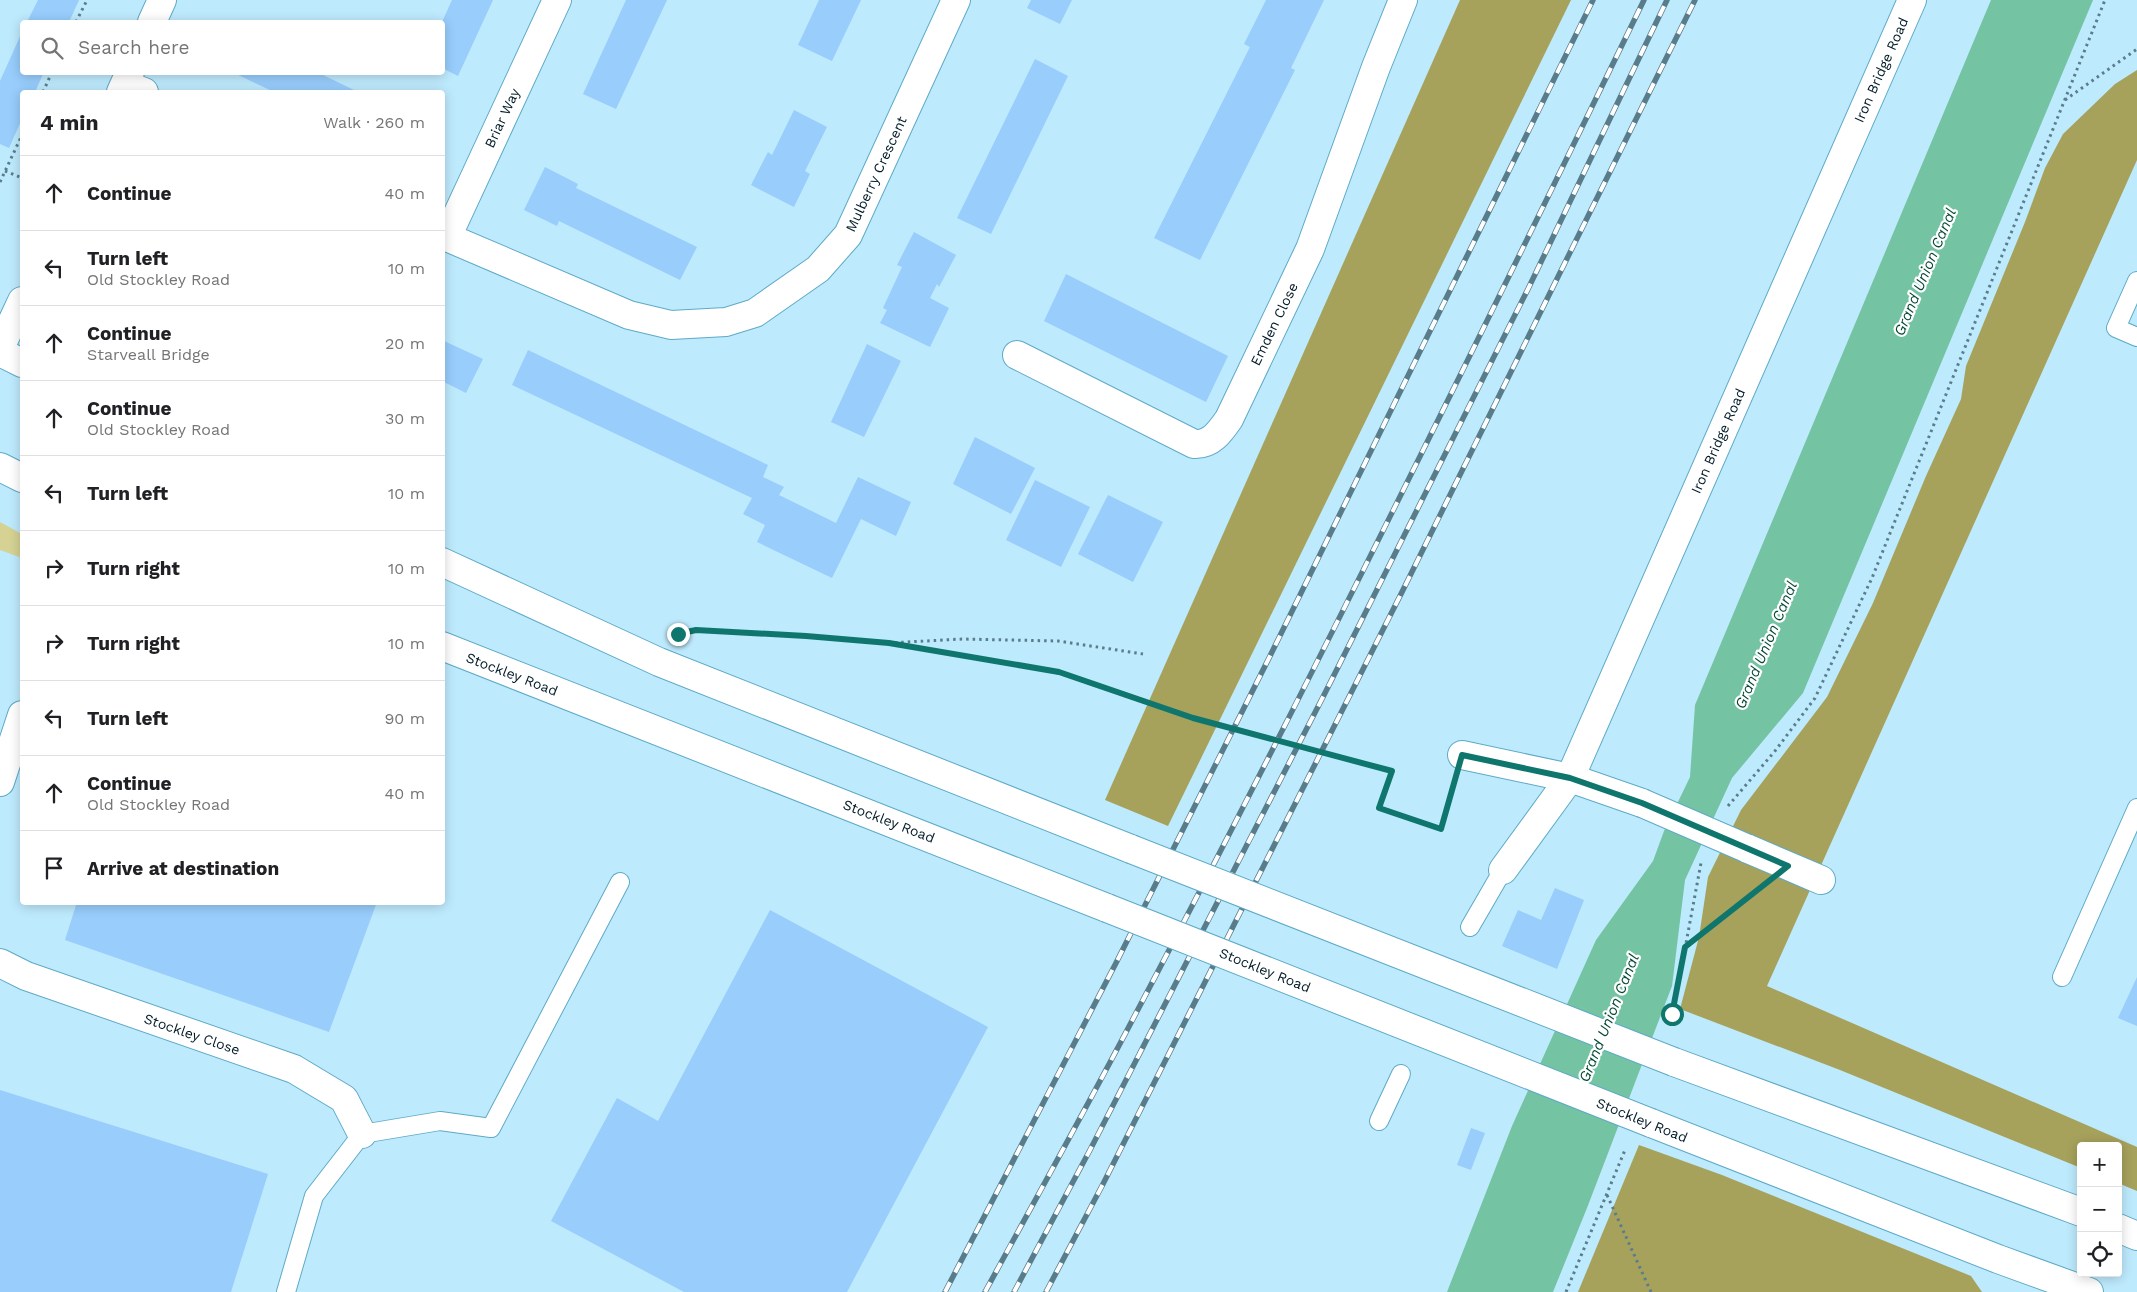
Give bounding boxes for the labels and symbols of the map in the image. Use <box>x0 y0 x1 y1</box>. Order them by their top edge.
street label: Iron Bridge Road <box>1851 15 1911 125</box>
street label: Briar Way <box>481 85 523 150</box>
street label: Mulberry Crescent <box>842 114 910 234</box>
water label: Grand Union Canal <box>1890 205 1960 338</box>
street label: Emden Close <box>1247 280 1301 368</box>
street label: Iron Bridge Road <box>1688 386 1748 496</box>
water label: Grand Union Canal <box>1731 578 1801 711</box>
route end <box>667 623 690 646</box>
street label: Stockley Road <box>464 649 560 699</box>
street label: Stockley Road <box>841 796 937 846</box>
street label: Stockley Road <box>1217 944 1313 996</box>
water label: Grand Union Canal <box>1575 951 1643 1085</box>
route start <box>1661 1003 1684 1026</box>
street label: Stockley Close <box>142 1010 242 1058</box>
street label: Stockley Road <box>1594 1094 1690 1146</box>

